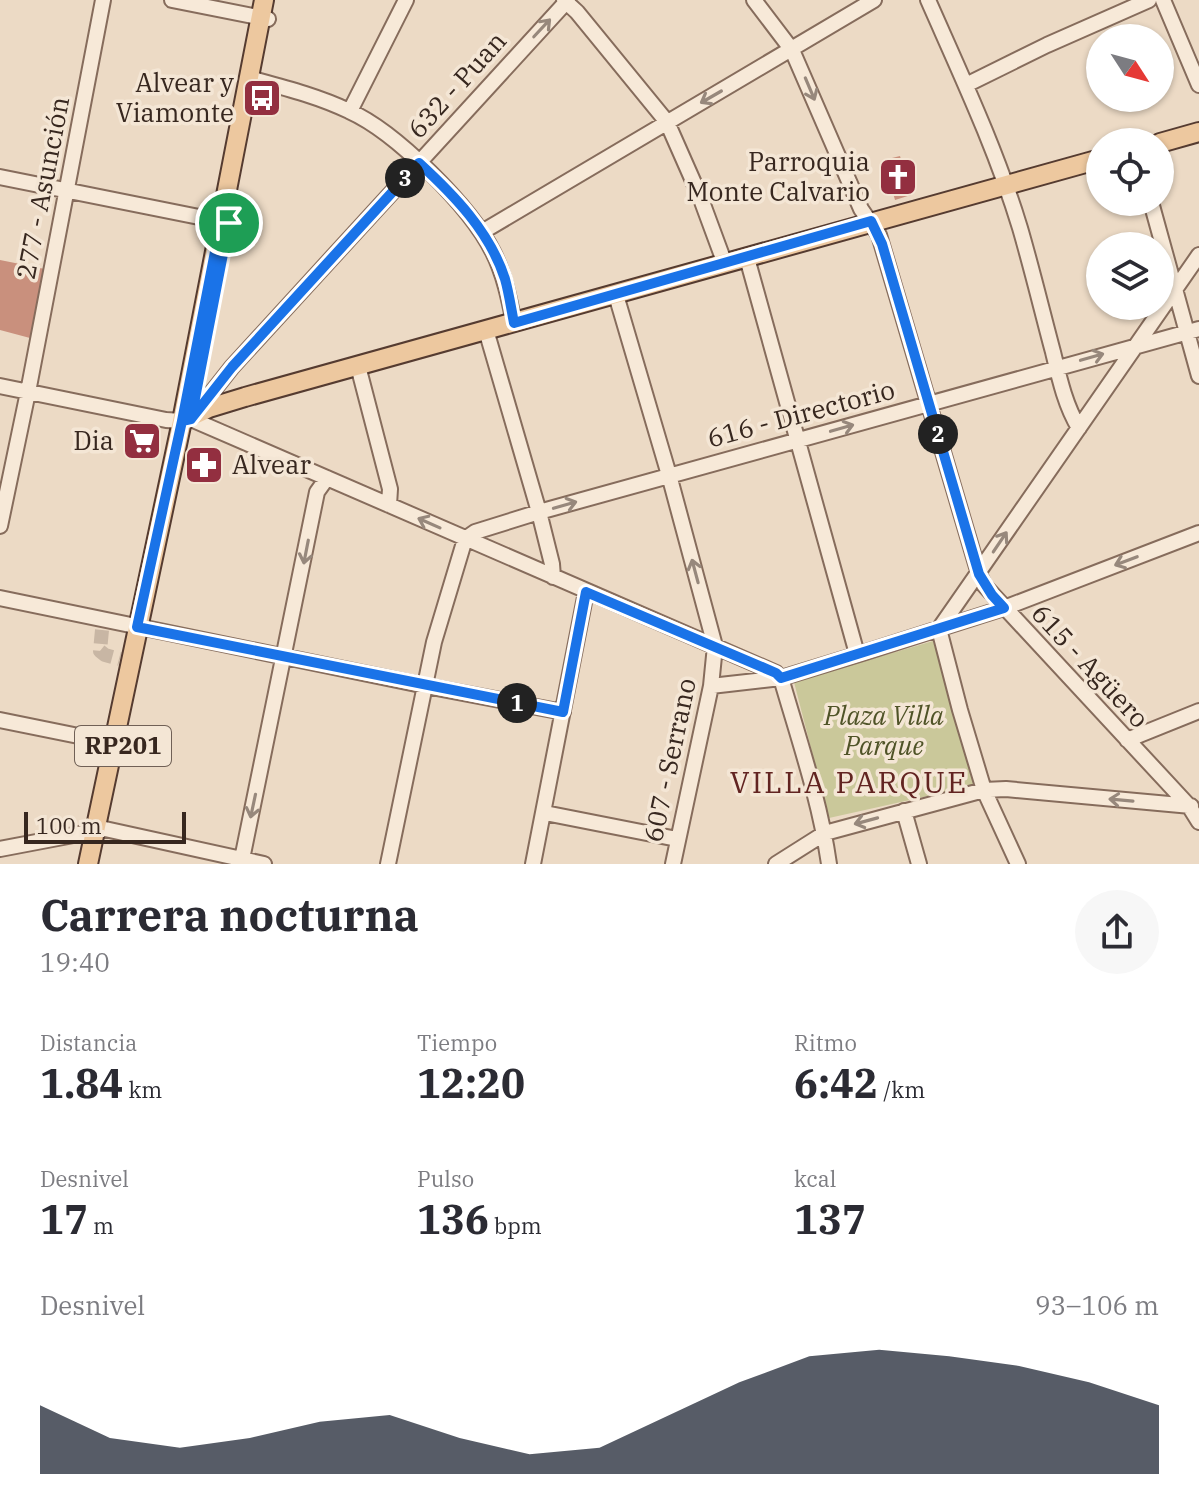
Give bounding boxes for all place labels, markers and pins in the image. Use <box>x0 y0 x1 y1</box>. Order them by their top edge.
place label: Alvear y Viamonte <box>116 65 234 129</box>
bus stop icon: Alvear y Viamonte <box>241 77 283 119</box>
place label: Parroquia Monte Calvario <box>686 144 870 208</box>
church icon: Parroquia Monte Calvario <box>877 156 919 198</box>
pin: 3 <box>385 158 425 198</box>
pin <box>195 189 263 257</box>
pin: 2 <box>918 414 958 454</box>
supermarket icon: Dia <box>121 420 163 462</box>
place label: Dia <box>73 423 114 457</box>
pharmacy icon: Alvear <box>183 444 225 486</box>
place label: Alvear <box>232 447 311 481</box>
pin: 1 <box>497 683 537 723</box>

